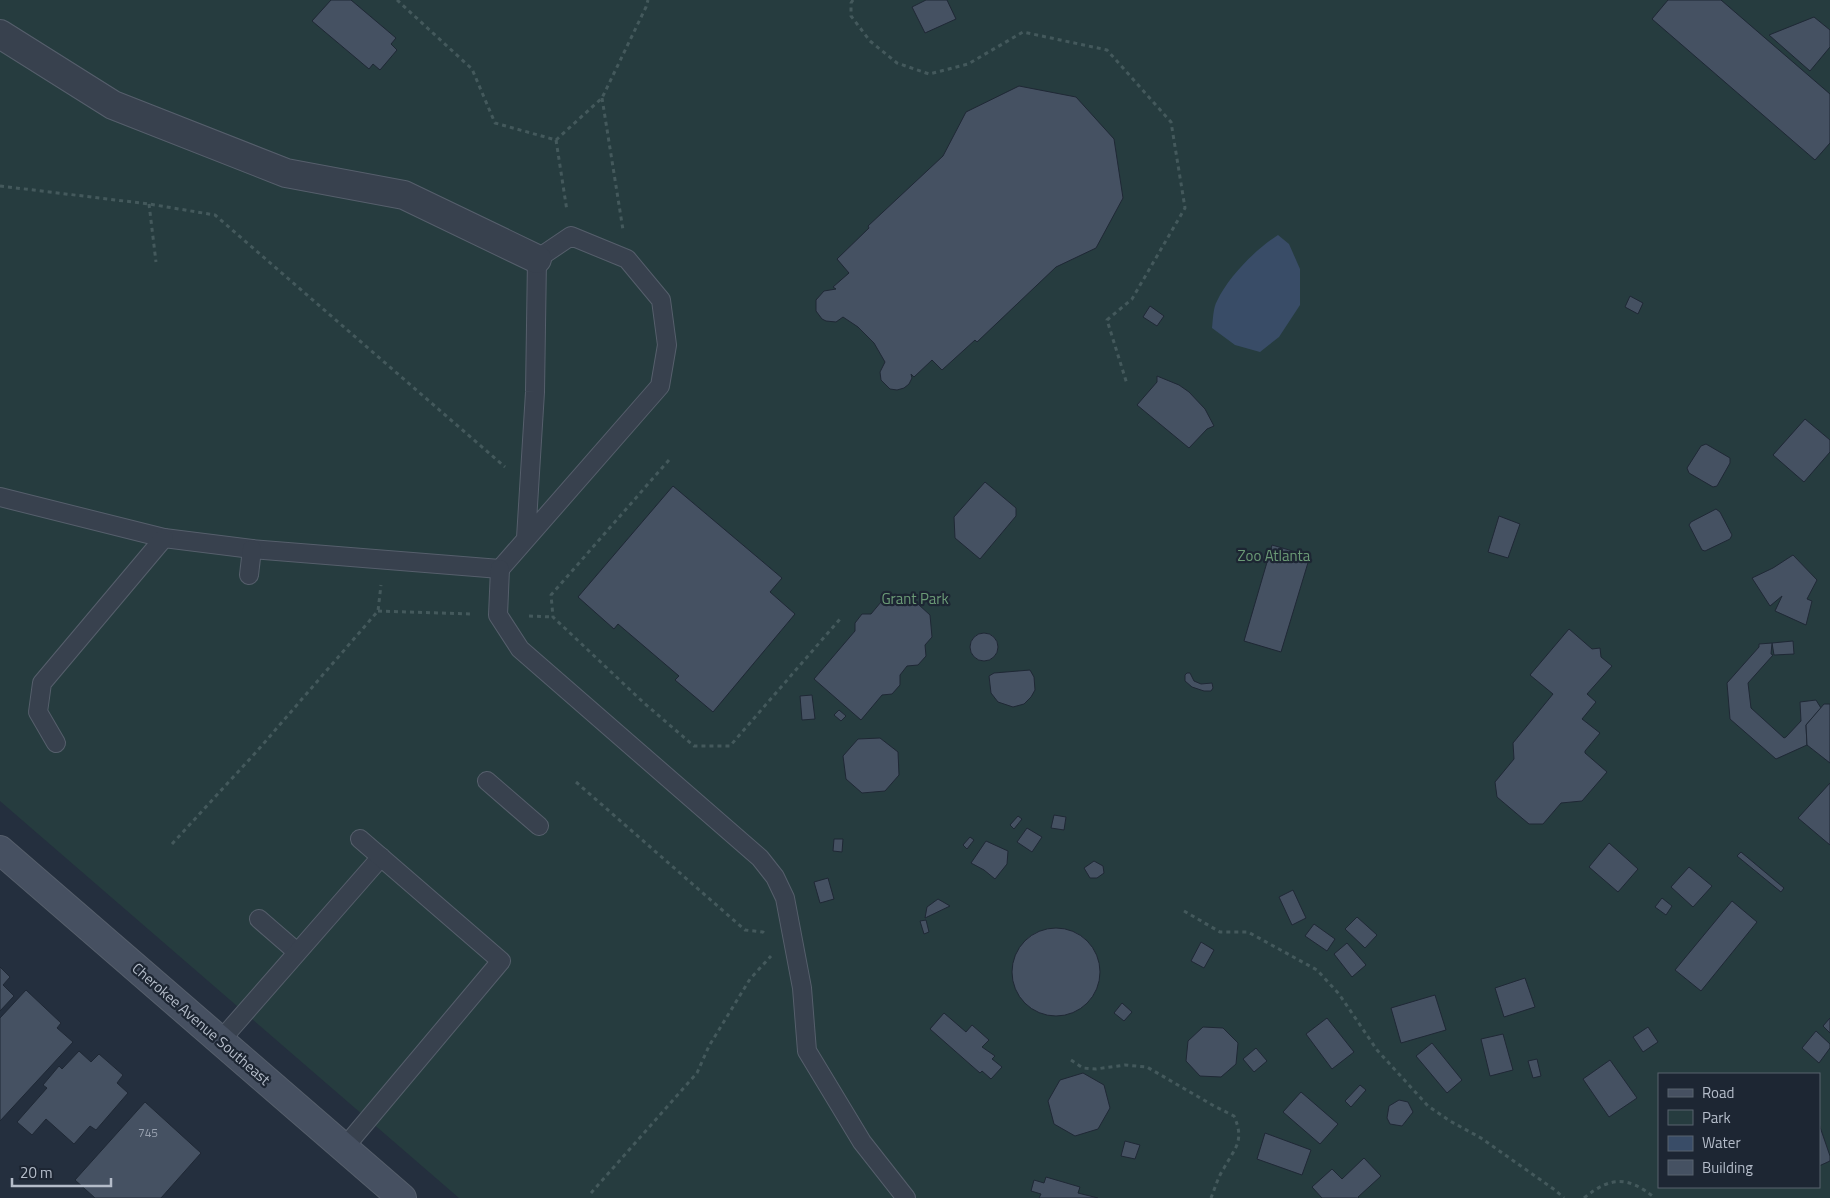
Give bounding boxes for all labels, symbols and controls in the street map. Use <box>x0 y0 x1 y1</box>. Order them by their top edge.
park label: Zoo Atlanta <box>1238 544 1311 567</box>
park label: Grant Park <box>881 587 949 610</box>
street label: Cherokee Avenue Southeast <box>127 957 276 1091</box>
legend <box>1658 1073 1820 1188</box>
text: Road <box>1702 1081 1734 1104</box>
text: Park <box>1702 1106 1731 1129</box>
house number: 745 <box>138 1123 158 1142</box>
text: Water <box>1702 1131 1741 1154</box>
scale bar <box>12 1156 111 1188</box>
text: Building <box>1702 1156 1753 1179</box>
text: 20 m <box>20 1161 53 1184</box>

